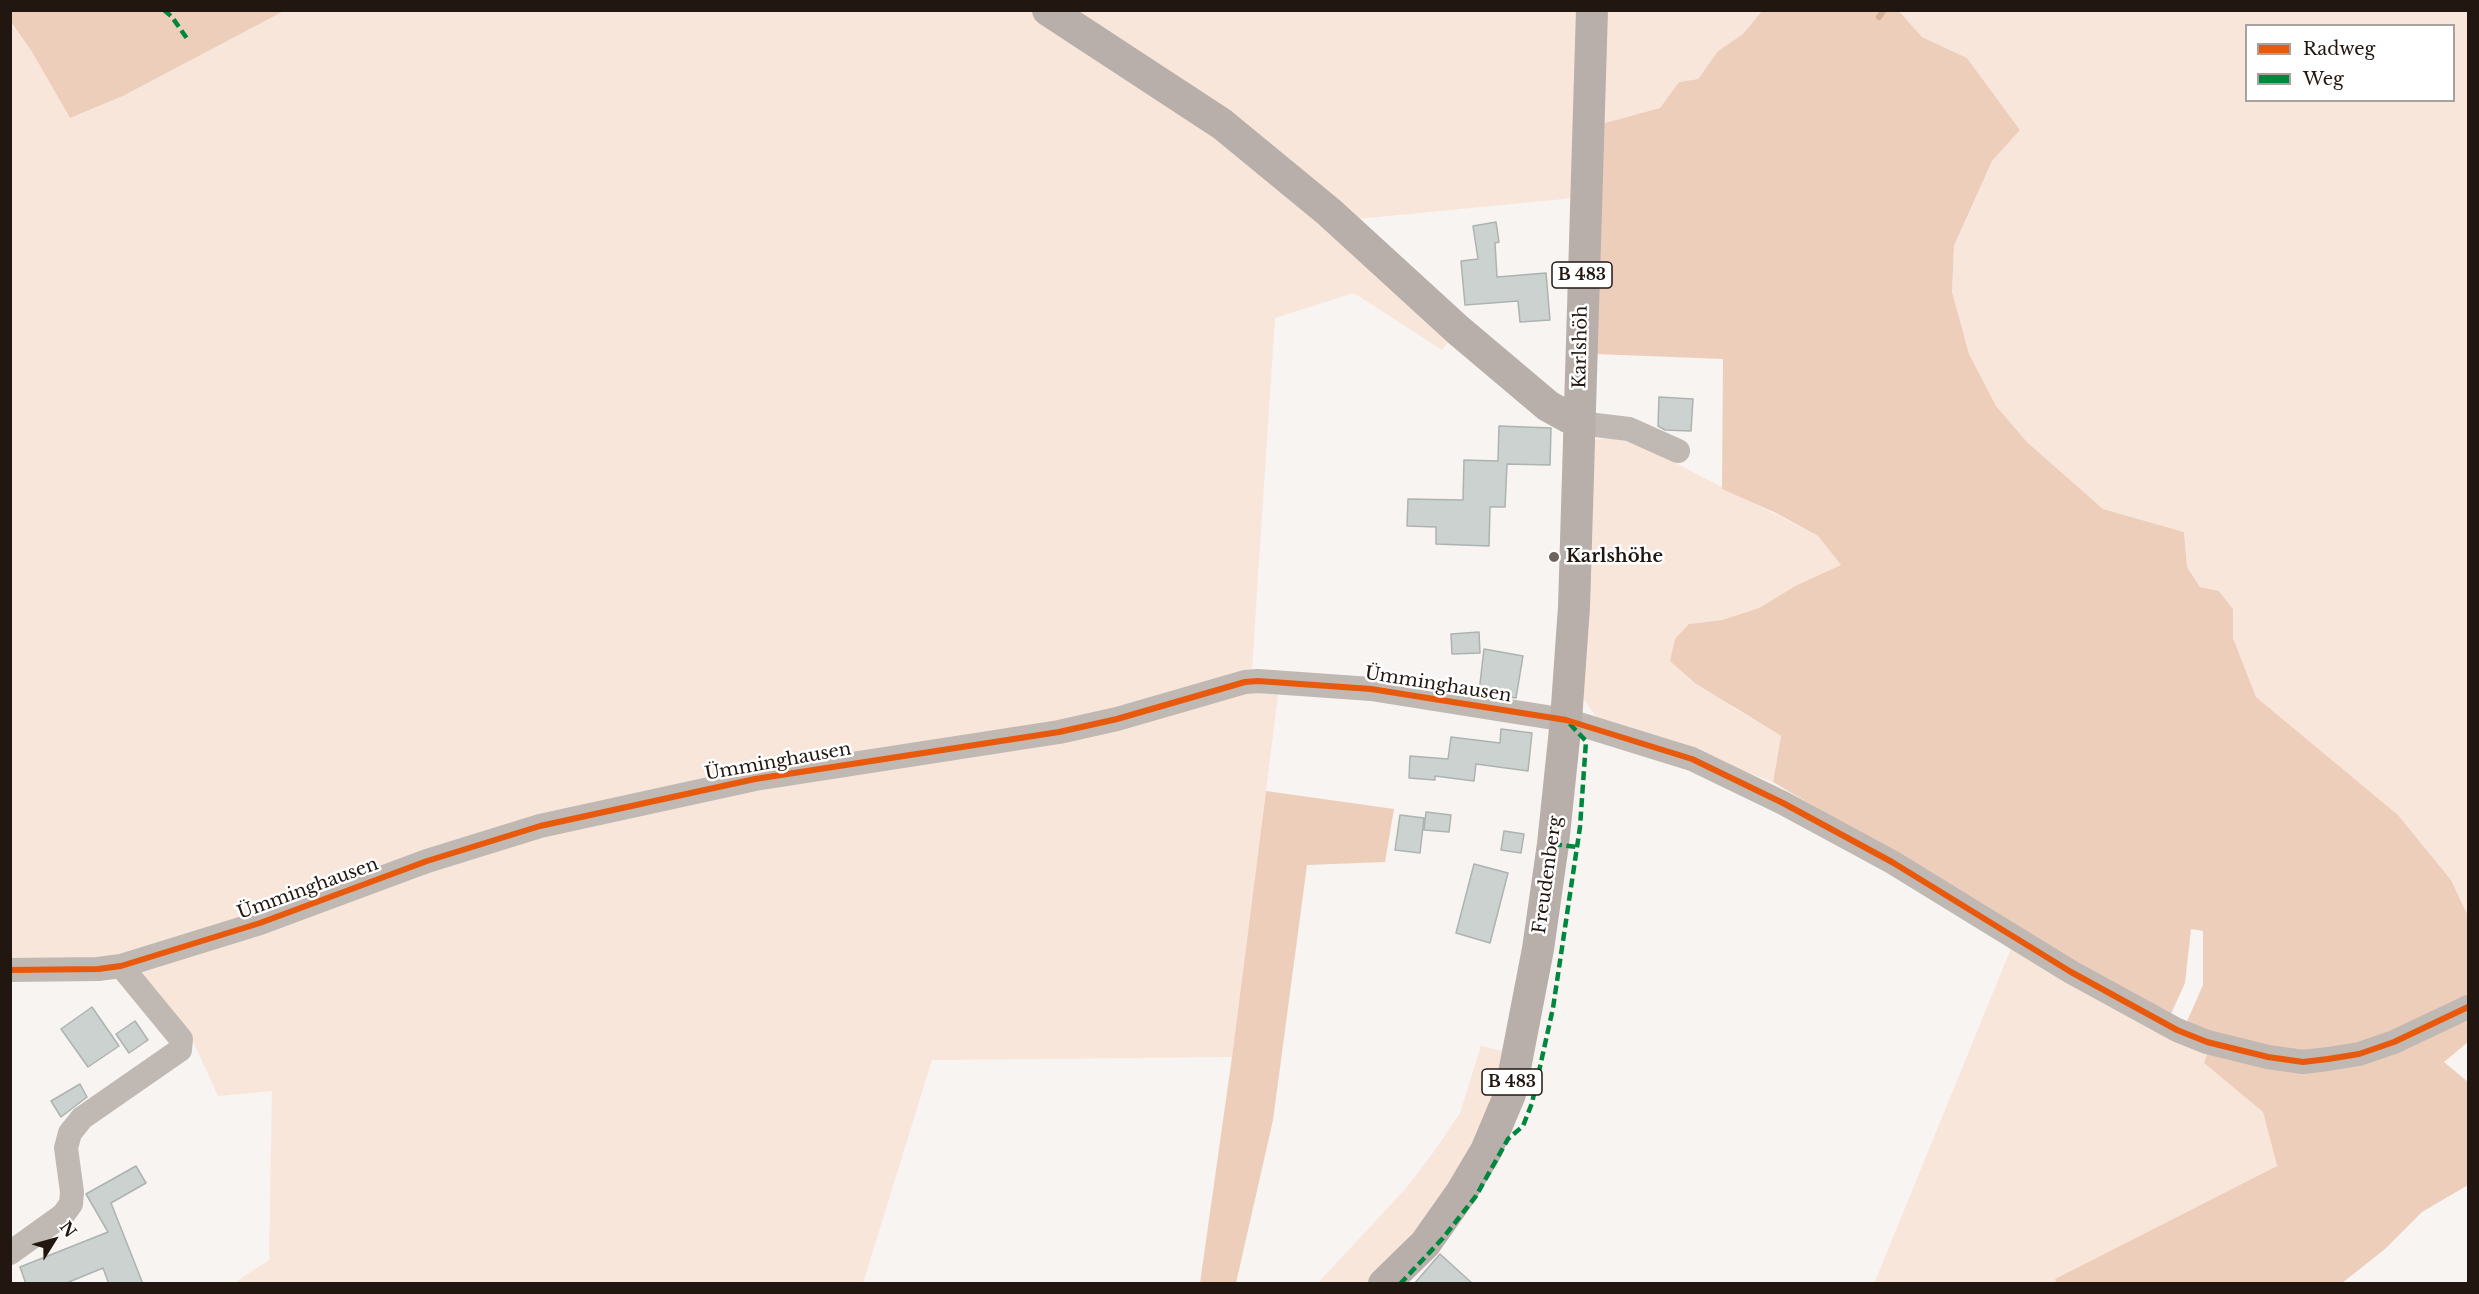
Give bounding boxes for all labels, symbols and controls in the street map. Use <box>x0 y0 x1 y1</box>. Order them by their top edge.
legend <box>2245 24 2455 102</box>
text: Radweg <box>2303 38 2375 60</box>
text: Weg <box>2303 68 2344 90</box>
road number: B 483 <box>1552 262 1612 288</box>
street label: Karlshöh <box>1569 305 1593 389</box>
place label: Karlshöhe <box>1566 546 1663 568</box>
marker: Karlshöhe <box>1547 550 1561 564</box>
street label: Ümminghausen <box>1363 663 1513 707</box>
street label: Ümminghausen <box>703 738 853 786</box>
street label: Freudenberg <box>1529 815 1567 935</box>
street label: Ümminghausen <box>235 854 381 924</box>
road number: B 483 <box>1482 1069 1542 1095</box>
north arrow <box>24 1210 84 1270</box>
text: N <box>56 1217 81 1241</box>

